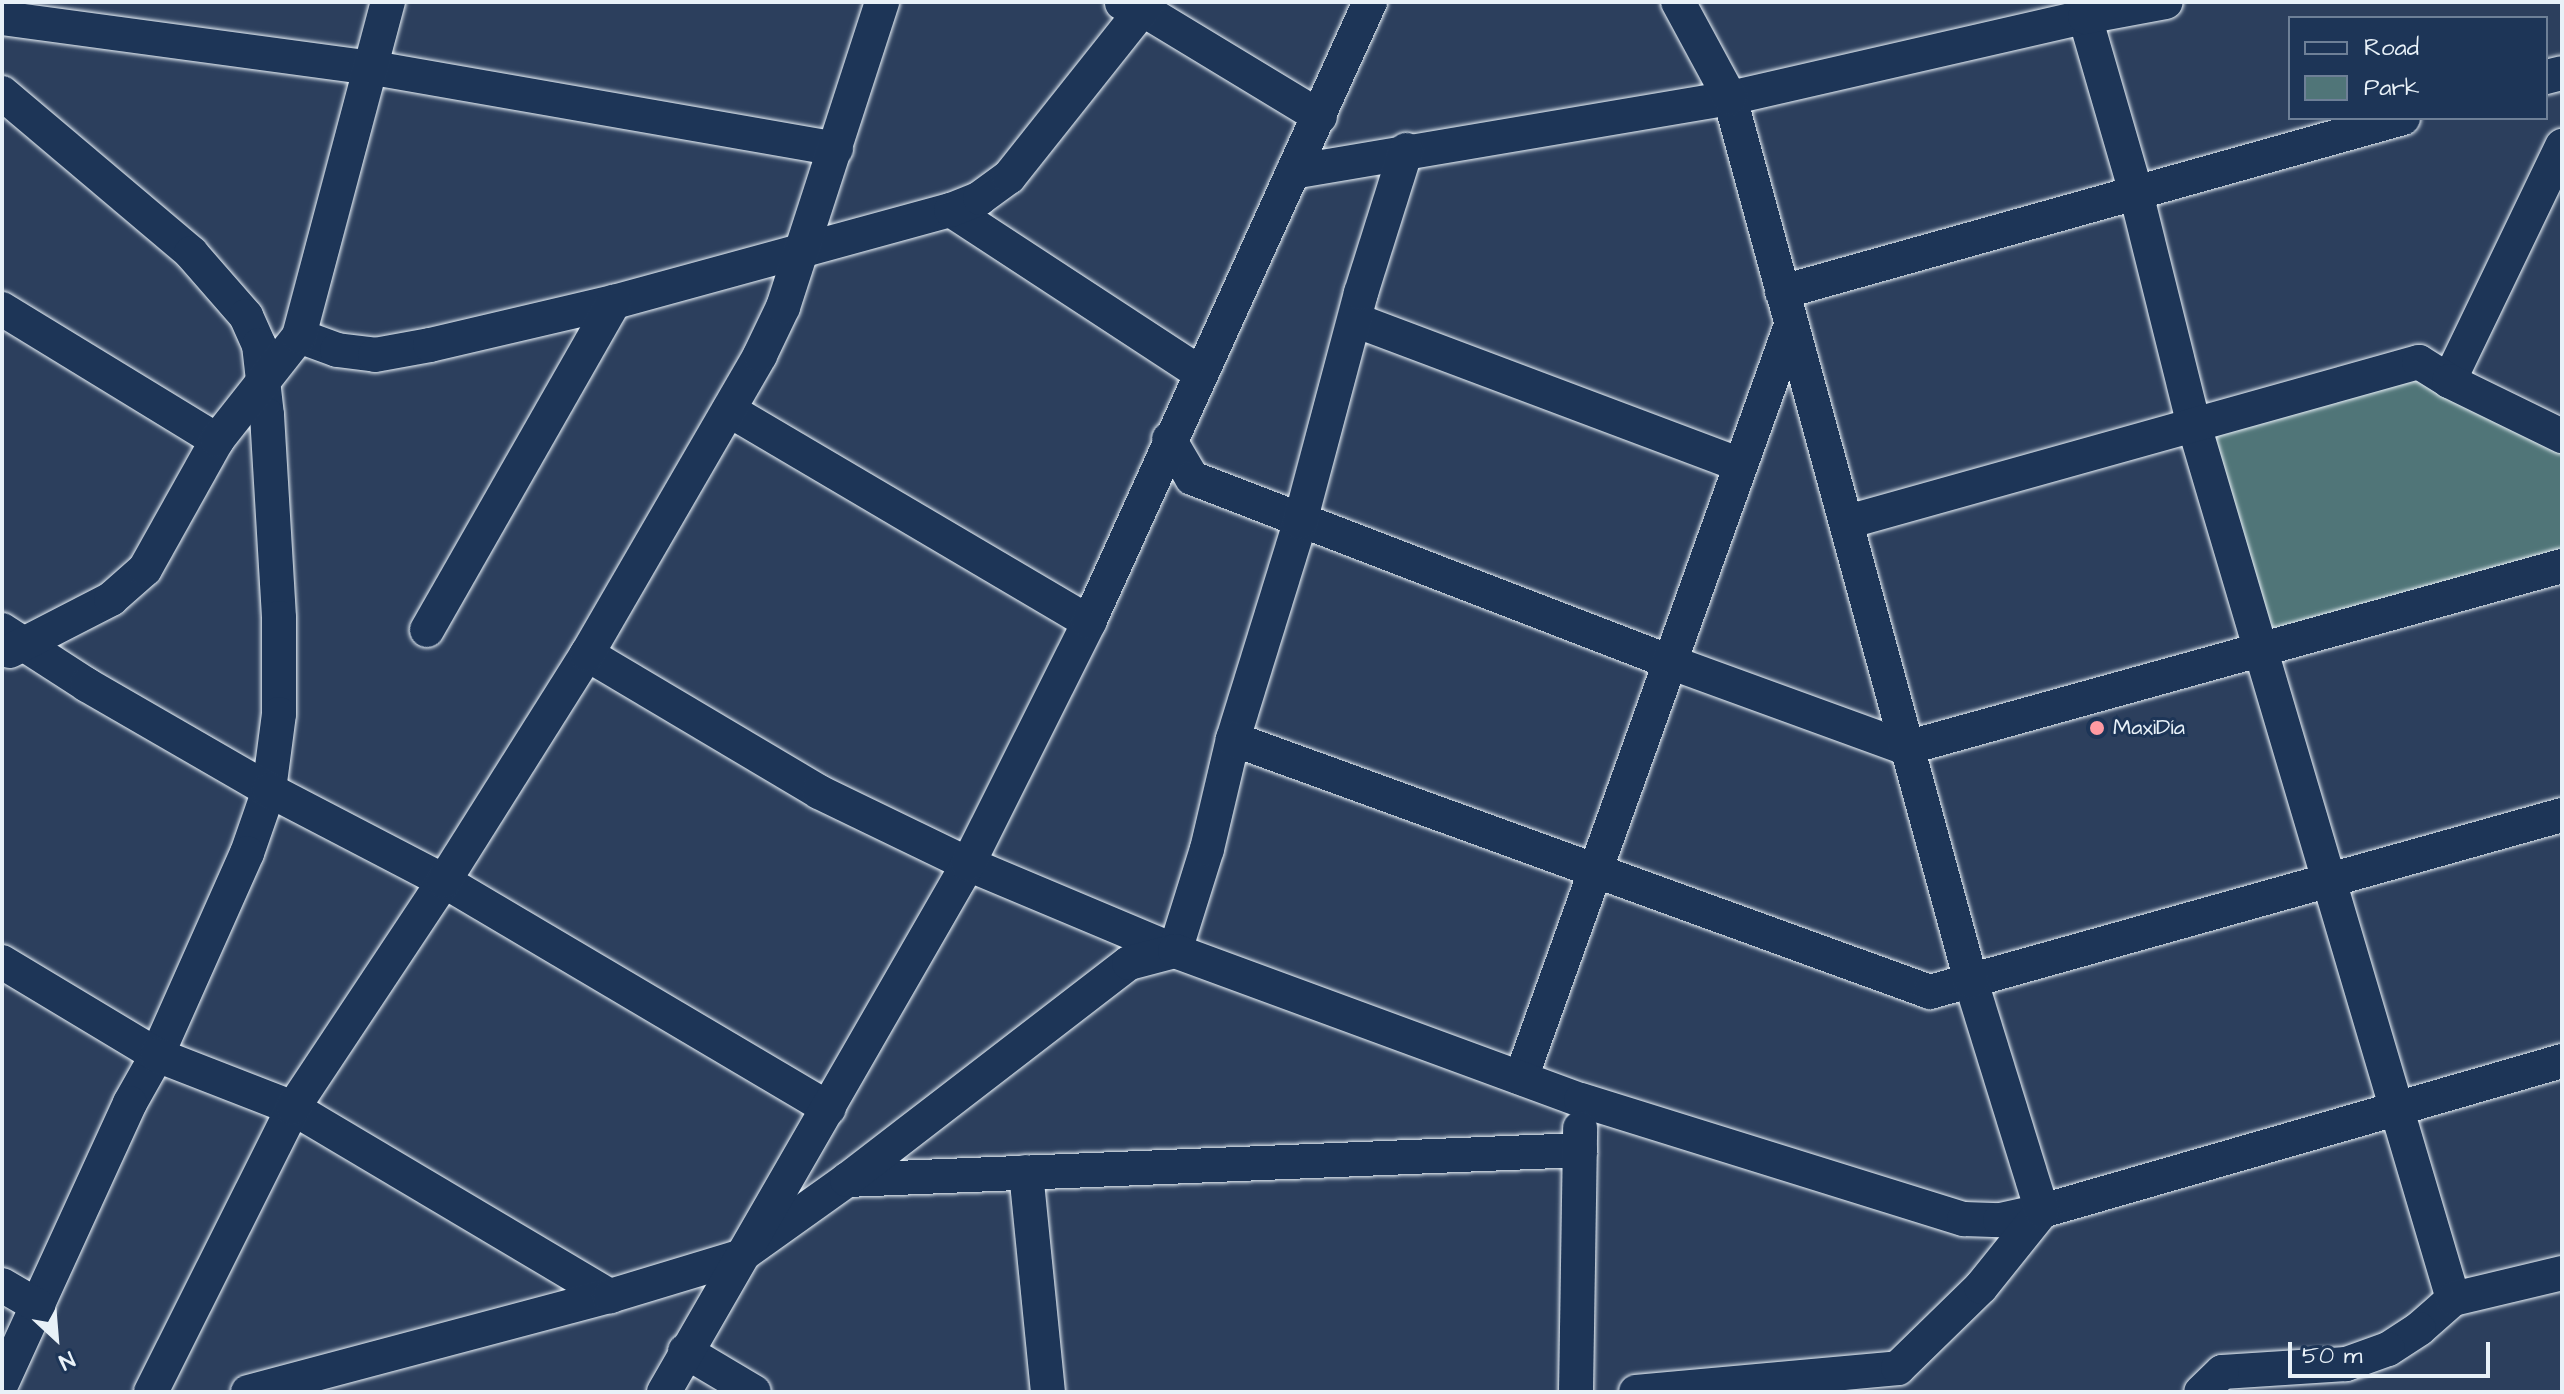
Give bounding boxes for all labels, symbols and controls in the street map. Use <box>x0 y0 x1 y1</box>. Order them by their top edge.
legend <box>2288 16 2548 120</box>
text: Road <box>2364 31 2419 65</box>
text: Park <box>2364 71 2420 105</box>
place label: MaxiDía <box>2113 715 2185 741</box>
marker: MaxiDía <box>2088 719 2106 737</box>
north arrow <box>16 1298 96 1378</box>
scale bar <box>2292 1326 2494 1376</box>
text: 50 m <box>2302 1339 2362 1373</box>
text: N <box>54 1343 80 1377</box>

